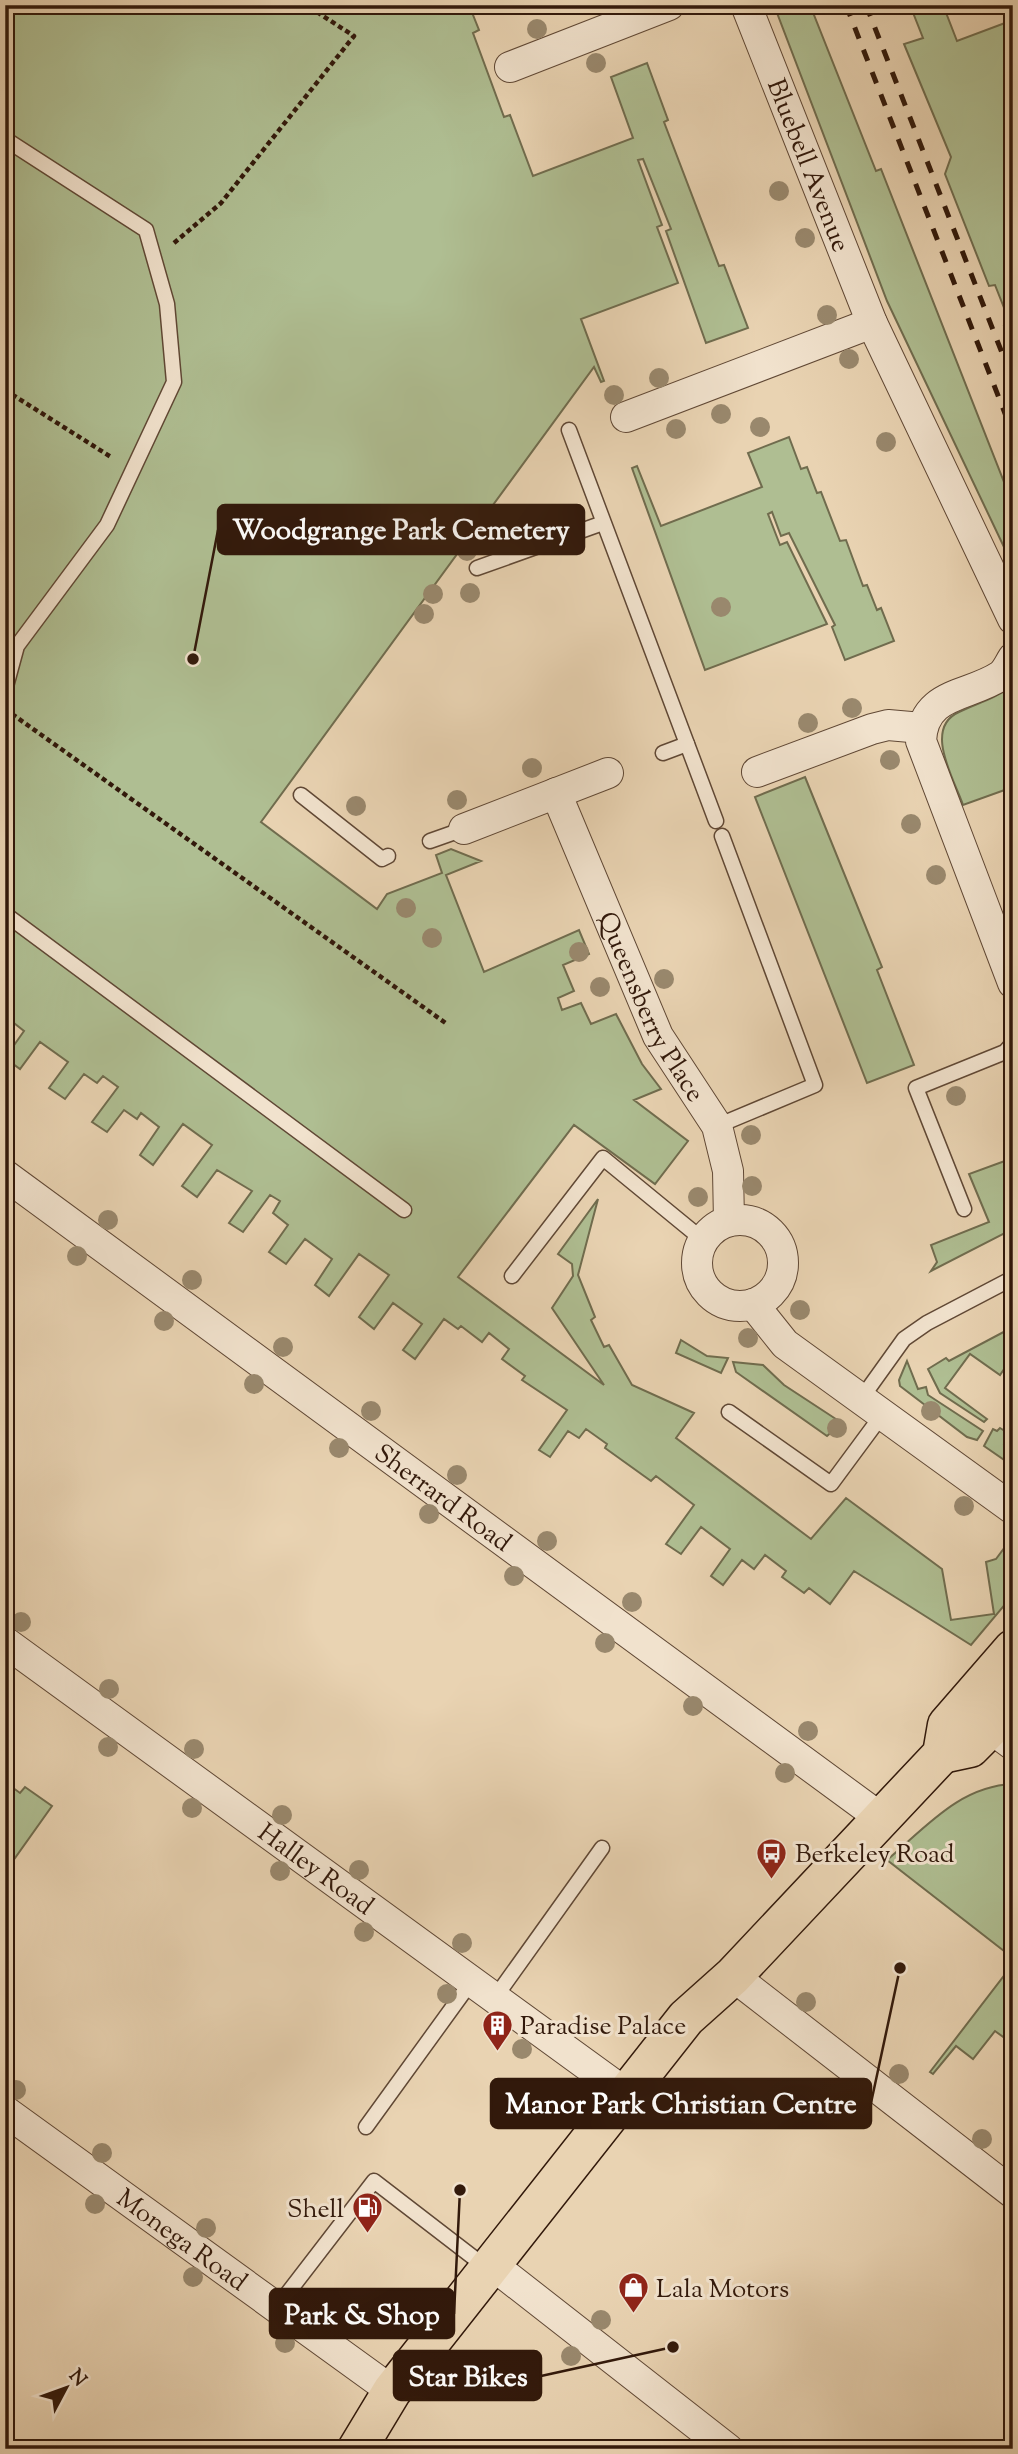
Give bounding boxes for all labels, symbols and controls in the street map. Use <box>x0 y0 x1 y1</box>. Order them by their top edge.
street label: Bluebell Avenue <box>756 74 858 258</box>
callout: Woodgrange Park Cemetery <box>218 505 584 554</box>
text: Woodgrange Park Cemetery <box>232 512 570 552</box>
street label: Queensberry Place <box>587 907 712 1110</box>
street label: Sherrard Road <box>366 1436 519 1562</box>
street label: Halley Road <box>249 1816 381 1925</box>
bus stop icon: Berkeley Road <box>755 1836 789 1880</box>
place label: Berkeley Road <box>795 1837 955 1874</box>
building icon: Paradise Palace <box>480 2008 514 2052</box>
place label: Paradise Palace <box>520 2009 686 2046</box>
callout: Manor Park Christian Centre <box>491 2079 871 2128</box>
text: Manor Park Christian Centre <box>505 2086 857 2126</box>
street label: Monega Road <box>108 2181 254 2302</box>
fuel station icon: Shell <box>350 2191 384 2235</box>
place label: Shell <box>287 2192 344 2229</box>
shop icon: Lala Motors <box>616 2271 650 2315</box>
place label: Lala Motors <box>656 2272 789 2309</box>
callout: Park & Shop <box>270 2289 454 2338</box>
text: Park & Shop <box>284 2297 440 2337</box>
callout: Star Bikes <box>394 2351 541 2400</box>
north arrow <box>32 2352 102 2422</box>
text: Star Bikes <box>408 2359 528 2399</box>
text: N <box>62 2364 92 2393</box>

